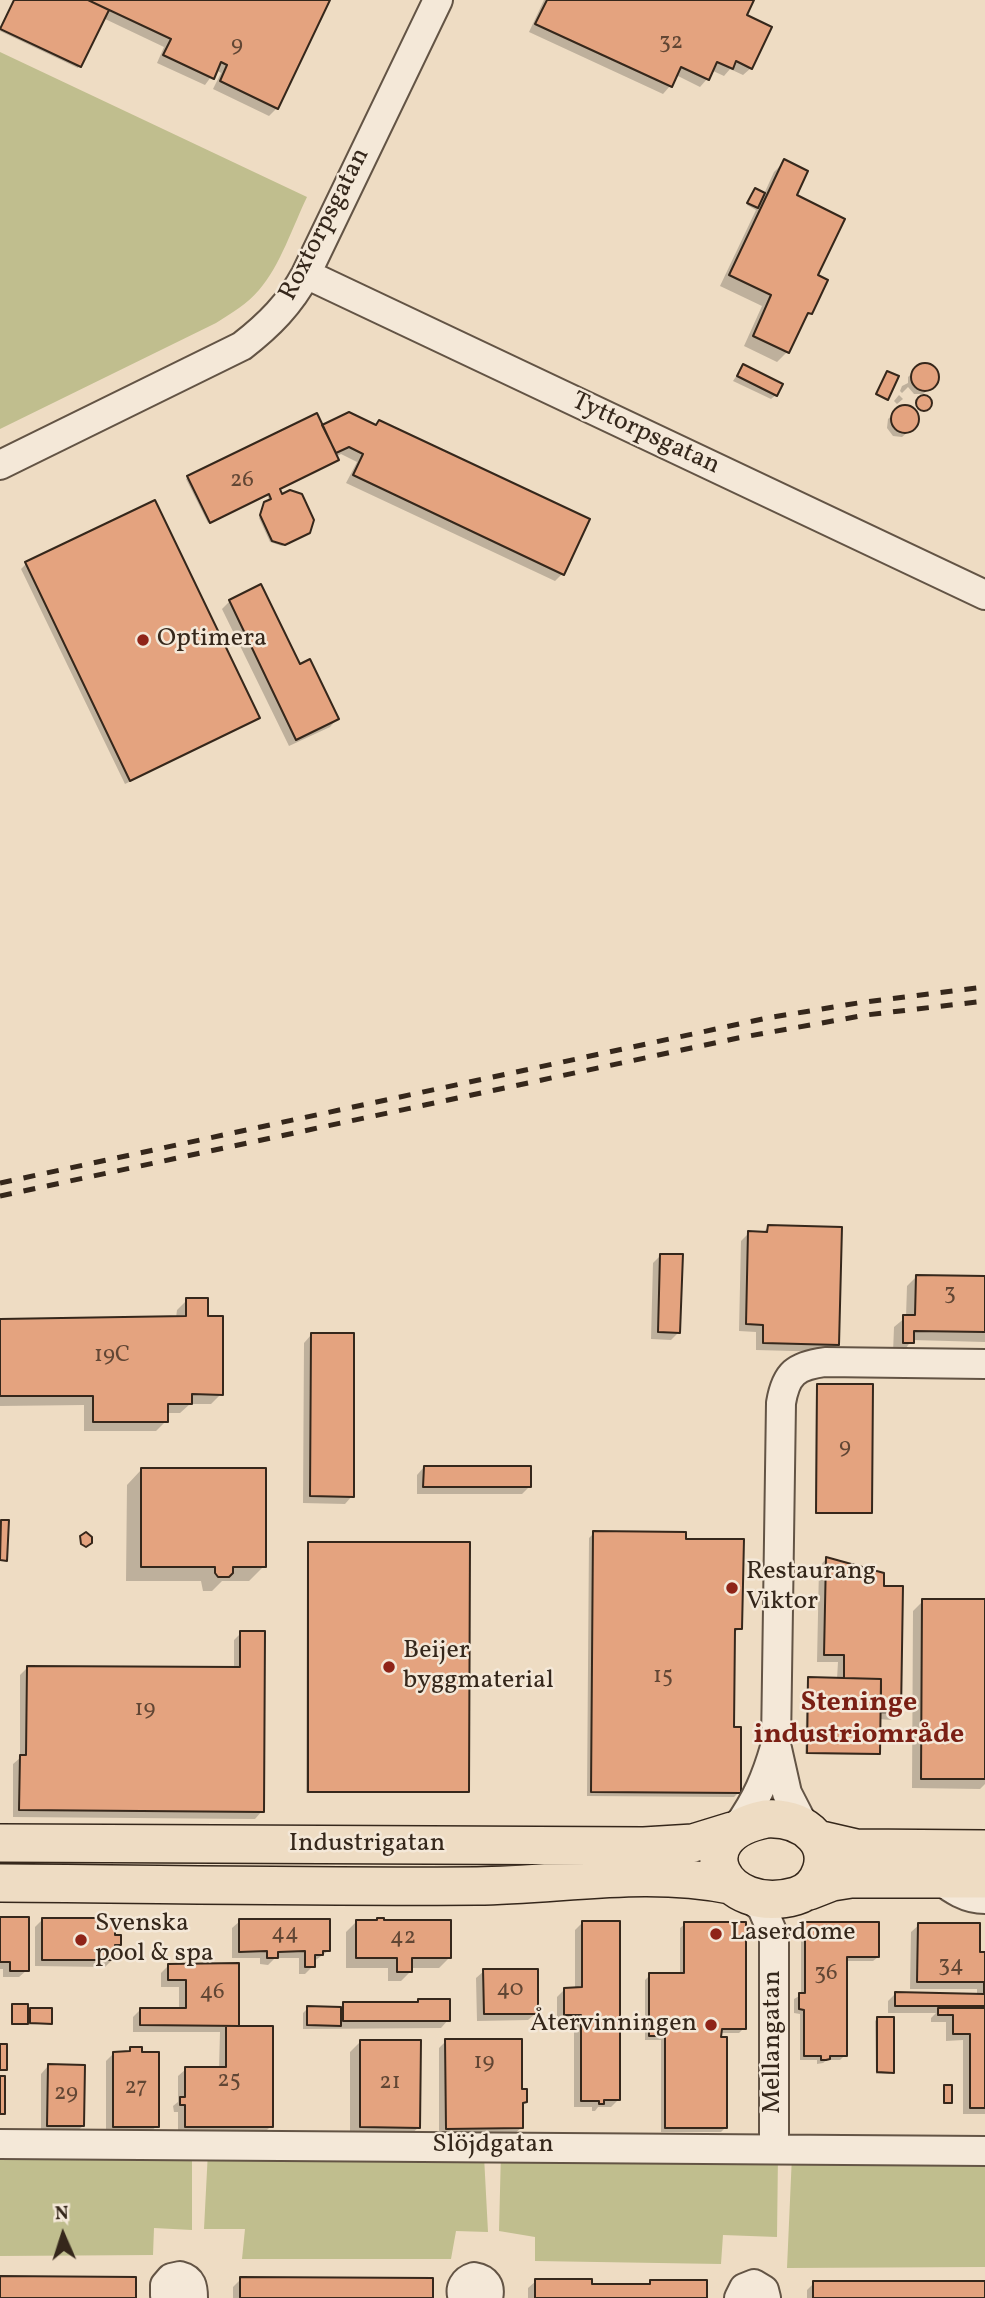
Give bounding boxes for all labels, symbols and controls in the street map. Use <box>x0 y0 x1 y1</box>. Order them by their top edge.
house number: 32 <box>659 30 683 58</box>
house number: 9 <box>231 33 243 61</box>
street label: Roxtorpsgatan <box>274 143 378 307</box>
street label: Tyttorpsgatan <box>566 387 724 483</box>
house number: 26 <box>230 468 254 496</box>
place label: Optimera <box>157 624 267 656</box>
marker: Optimera <box>135 632 151 648</box>
house number: 3 <box>944 1281 956 1309</box>
house number: 19C <box>94 1343 130 1371</box>
house number: 9 <box>839 1435 851 1463</box>
place label: Restaurang Viktor <box>746 1557 876 1618</box>
marker: Restaurang Viktor <box>724 1580 740 1596</box>
place label: Beijer byggmaterial <box>403 1636 554 1698</box>
marker: Beijer byggmaterial <box>381 1659 397 1675</box>
house number: 15 <box>653 1664 673 1692</box>
district label: Steninge industriområde <box>754 1688 964 1754</box>
house number: 19 <box>135 1697 155 1725</box>
street label: Industrigatan <box>289 1829 445 1861</box>
place label: Svenska pool & spa <box>95 1909 214 1970</box>
place label: Laserdome <box>730 1918 856 1950</box>
house number: 44 <box>271 1921 299 1949</box>
house number: 42 <box>390 1925 416 1953</box>
marker: Laserdome <box>708 1926 724 1942</box>
marker: Svenska pool & spa <box>73 1932 89 1948</box>
house number: 34 <box>938 1953 964 1981</box>
house number: 36 <box>814 1961 838 1989</box>
street label: Mellangatan <box>758 1970 790 2114</box>
house number: 40 <box>496 1977 524 2005</box>
house number: 46 <box>199 1980 225 2008</box>
place label: Återvinningen <box>530 2009 697 2041</box>
marker: Återvinningen <box>703 2017 719 2033</box>
house number: 19 <box>474 2050 494 2078</box>
house number: 25 <box>217 2068 241 2096</box>
house number: 21 <box>379 2070 401 2098</box>
house number: 27 <box>125 2075 147 2103</box>
house number: 29 <box>54 2081 78 2109</box>
street label: Slöjdgatan <box>432 2130 554 2162</box>
north arrow <box>28 2200 98 2270</box>
text: N <box>54 2201 69 2227</box>

